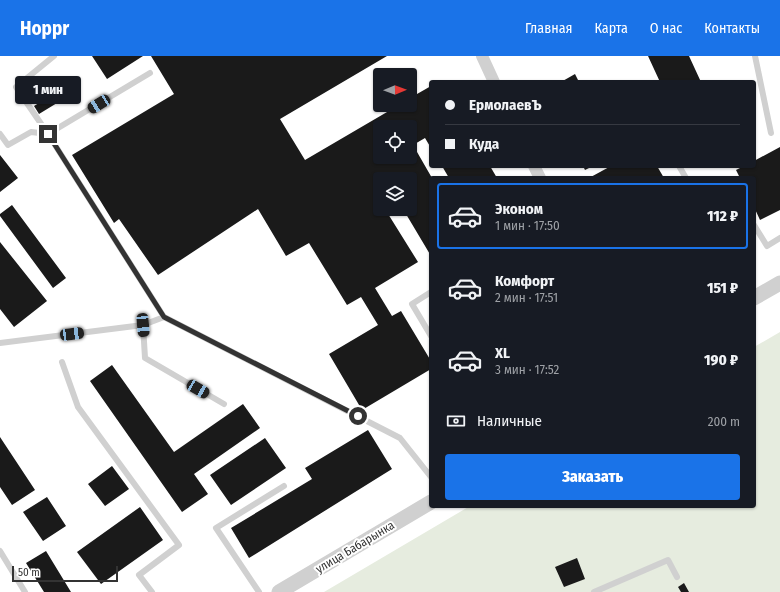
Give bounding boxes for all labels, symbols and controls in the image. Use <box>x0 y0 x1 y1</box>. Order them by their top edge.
text: Hoppr <box>20 17 69 40</box>
text: Главная <box>525 20 572 37</box>
text: Карта <box>594 20 628 37</box>
text: О нас <box>650 20 682 37</box>
text: Контакты <box>704 20 760 37</box>
north arrow <box>373 68 417 112</box>
map controls <box>373 68 417 216</box>
callout: 1 мин <box>15 76 81 104</box>
text: 1 мин <box>33 82 63 97</box>
car <box>86 93 112 115</box>
text: ЕрмолаевЪ <box>469 96 541 114</box>
button: locate <box>373 120 417 164</box>
route end <box>39 125 57 143</box>
text: Куда <box>469 135 499 153</box>
button: layers <box>373 172 417 216</box>
icon: car <box>447 198 483 234</box>
text: Эконом <box>495 200 543 218</box>
text: 112 ₽ <box>707 207 738 225</box>
text: 1 мин · 17:50 <box>495 218 560 233</box>
icon: car <box>447 270 483 306</box>
text: Комфорт <box>495 272 554 290</box>
text: 151 ₽ <box>707 279 738 297</box>
text: 2 мин · 17:51 <box>495 290 558 305</box>
car <box>136 313 150 337</box>
car <box>59 327 85 341</box>
icon: car <box>447 342 483 378</box>
text: XL <box>495 344 510 362</box>
text: 190 ₽ <box>704 351 738 369</box>
text: 3 мин · 17:52 <box>495 362 559 377</box>
car <box>185 378 211 400</box>
route start <box>349 407 367 425</box>
icon: cash <box>445 410 467 432</box>
text: Наличные <box>477 412 542 430</box>
text: 200 m <box>708 414 740 429</box>
button: Заказать <box>445 454 740 500</box>
street label: улица Бабарынка <box>313 518 397 576</box>
scale bar <box>12 564 118 583</box>
text: 50 m <box>18 566 40 579</box>

